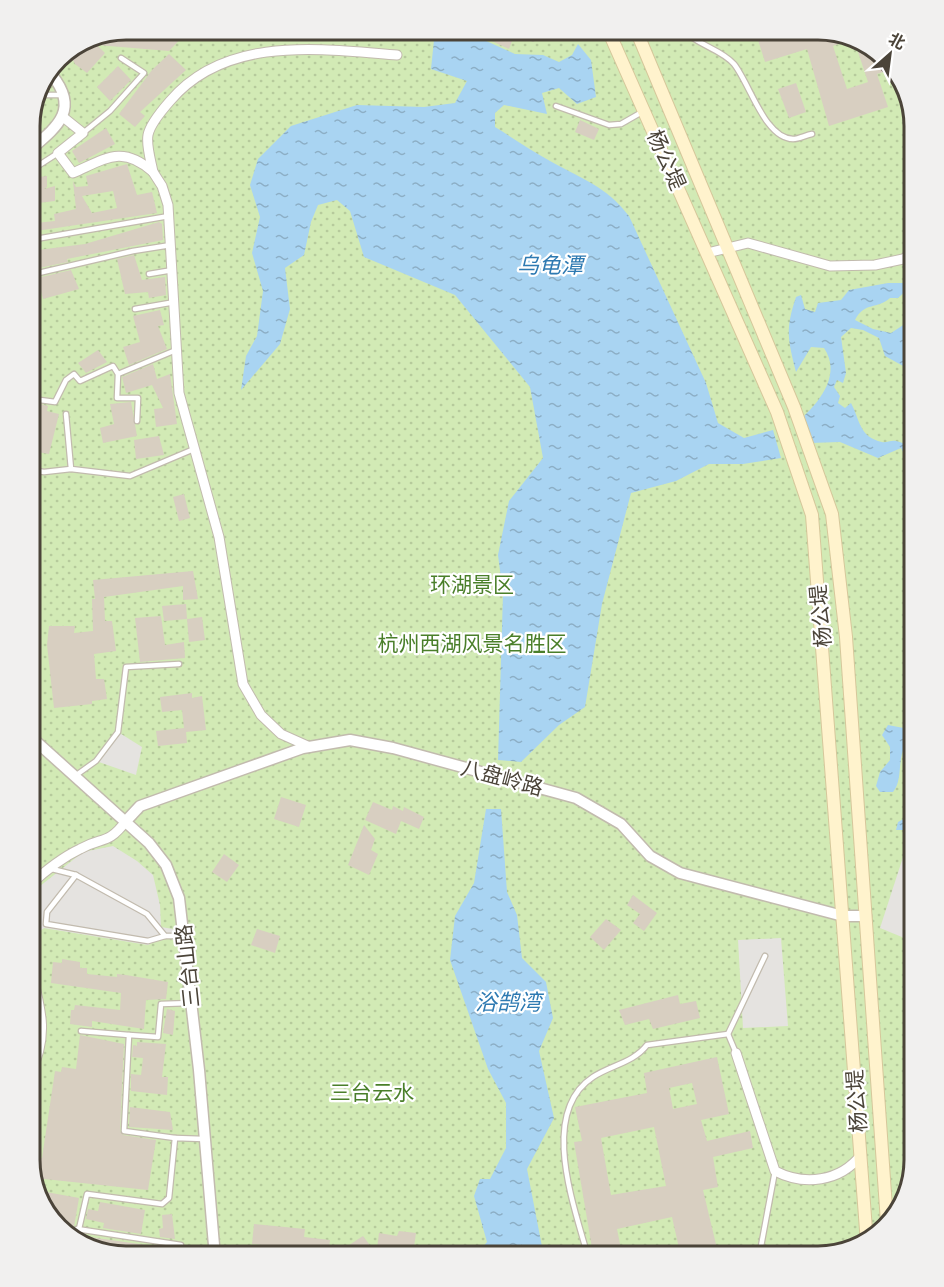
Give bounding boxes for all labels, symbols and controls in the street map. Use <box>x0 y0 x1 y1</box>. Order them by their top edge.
north arrow <box>860 24 920 84</box>
text: 北 <box>885 29 908 53</box>
street label: 杨公堤 <box>642 126 691 194</box>
water label: 乌龟潭 <box>517 252 587 279</box>
park label: 环湖景区 <box>430 572 514 597</box>
street label: 杨公堤 <box>805 584 836 649</box>
park label: 杭州西湖风景名胜区 <box>378 631 567 656</box>
street label: 八盘岭路 <box>458 755 546 800</box>
street label: 三台山路 <box>171 923 204 1009</box>
water label: 浴鹄湾 <box>475 989 545 1016</box>
street label: 杨公堤 <box>842 1069 871 1133</box>
park label: 三台云水 <box>330 1080 414 1105</box>

